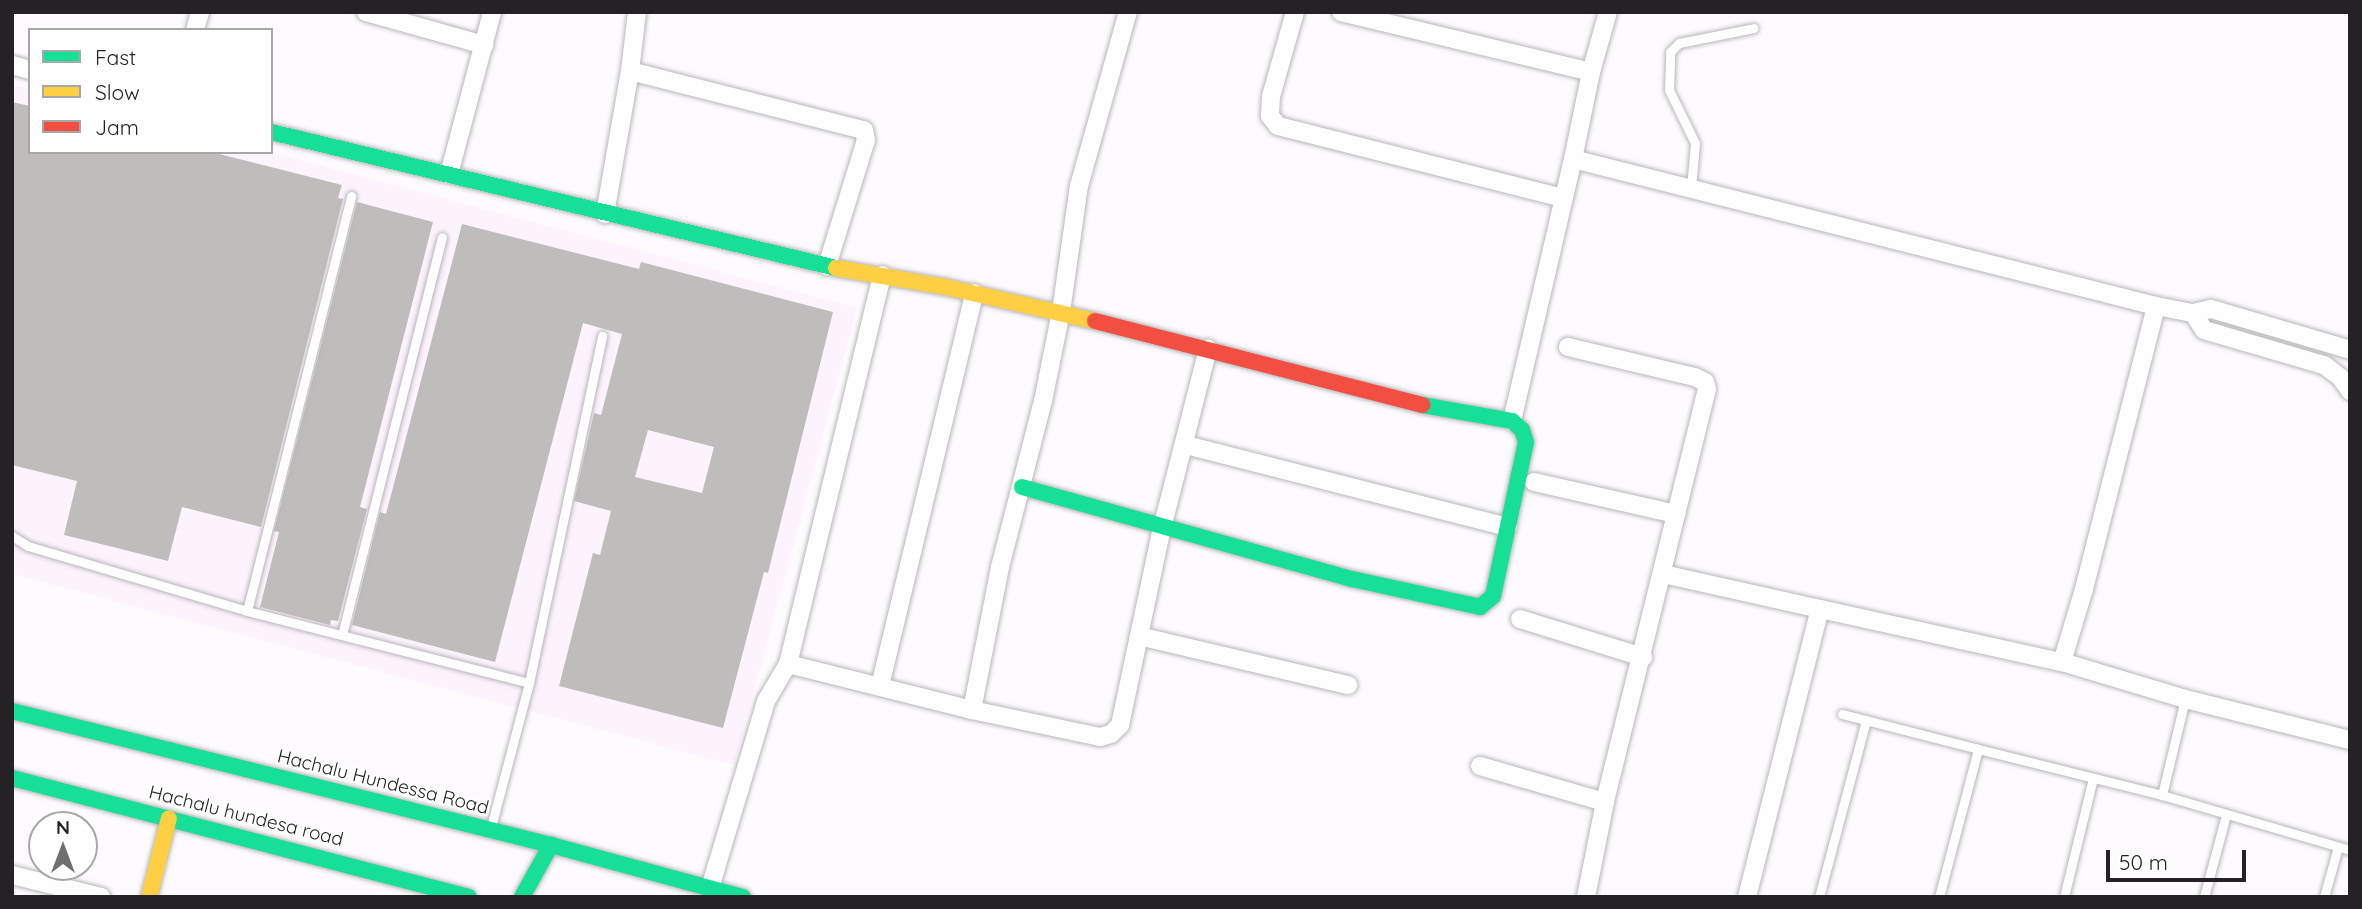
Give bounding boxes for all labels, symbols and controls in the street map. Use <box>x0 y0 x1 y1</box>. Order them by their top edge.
legend <box>28 28 273 154</box>
text: Fast <box>95 44 136 70</box>
text: Slow <box>95 79 140 105</box>
text: Jam <box>95 114 139 140</box>
street label: Hachalu Hundessa Road <box>275 745 491 819</box>
street label: Hachalu hundesa road <box>146 781 346 851</box>
north arrow <box>28 811 98 881</box>
text: N <box>56 815 70 839</box>
scale bar <box>2110 836 2250 880</box>
text: 50 m <box>2119 849 2168 875</box>

